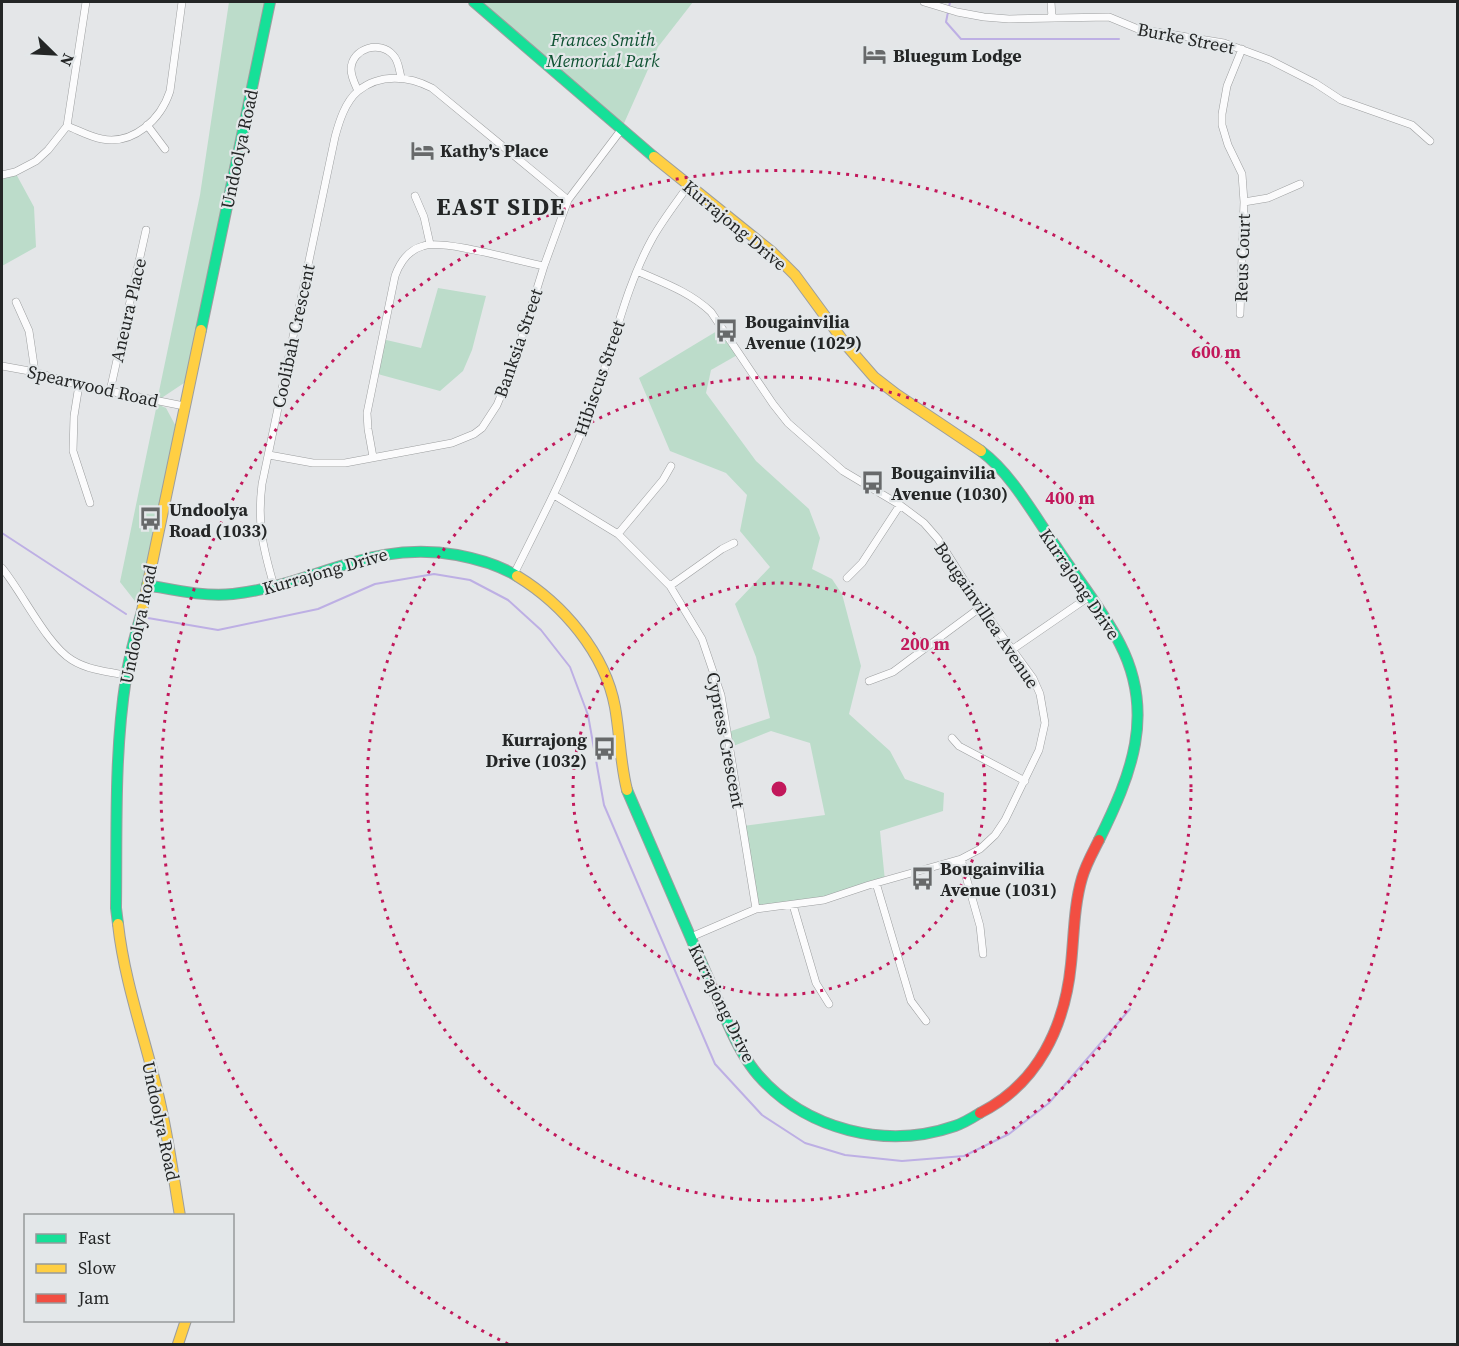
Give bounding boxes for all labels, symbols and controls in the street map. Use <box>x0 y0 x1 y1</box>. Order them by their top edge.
street label: Burke Street <box>1135 16 1237 60</box>
north arrow <box>24 24 84 84</box>
park label: Frances Smith Memorial Park <box>546 27 660 73</box>
hotel icon: Bluegum Lodge <box>862 42 888 68</box>
place label: Bluegum Lodge <box>893 43 1022 68</box>
text: N <box>55 50 80 70</box>
street label: Undoolya Road <box>214 87 264 211</box>
hotel icon: Kathy's Place <box>409 137 435 163</box>
place label: Kathy's Place <box>440 138 548 163</box>
street label: Kurrajong Drive <box>678 174 792 276</box>
district label: EAST SIDE <box>436 190 566 223</box>
street label: Reus Court <box>1228 213 1256 303</box>
street label: Aneura Place <box>104 255 152 365</box>
street label: Coolibah Crescent <box>266 262 321 410</box>
street label: Banksia Street <box>488 285 548 401</box>
place label: Bougainvilia Avenue (1029) <box>745 309 862 355</box>
street label: Hibiscus Street <box>567 317 631 439</box>
bus stop icon: Bougainvilia Avenue (1029) <box>714 318 740 344</box>
text: 600 m <box>1191 339 1241 364</box>
street label: Spearwood Road <box>25 359 161 413</box>
place label: Bougainvilia Avenue (1030) <box>891 460 1008 506</box>
bus stop icon: Bougainvilia Avenue (1030) <box>860 469 886 495</box>
text: 400 m <box>1045 485 1095 510</box>
place label: Undoolya Road (1033) <box>169 497 268 543</box>
bus stop icon: Undoolya Road (1033) <box>138 506 164 532</box>
street label: Kurrajong Drive <box>1034 524 1126 644</box>
street label: Bougainvillea Avenue <box>929 537 1045 693</box>
street label: Kurrajong Drive <box>260 541 390 601</box>
street label: Undoolya Road <box>113 562 163 686</box>
text: 200 m <box>900 631 950 656</box>
street label: Cypress Crescent <box>701 670 751 810</box>
place label: Kurrajong Drive (1032) <box>486 727 587 773</box>
bus stop icon: Kurrajong Drive (1032) <box>592 736 618 762</box>
centre of rings <box>769 779 789 799</box>
place label: Bougainvilia Avenue (1031) <box>940 856 1057 902</box>
bus stop icon: Bougainvilia Avenue (1031) <box>909 865 935 891</box>
street label: Kurrajong Drive <box>682 940 762 1066</box>
street label: Undoolya Road <box>136 1059 186 1183</box>
legend <box>24 1214 234 1322</box>
text: Fast <box>78 1225 111 1250</box>
text: Slow <box>78 1255 116 1280</box>
text: Jam <box>77 1285 110 1310</box>

